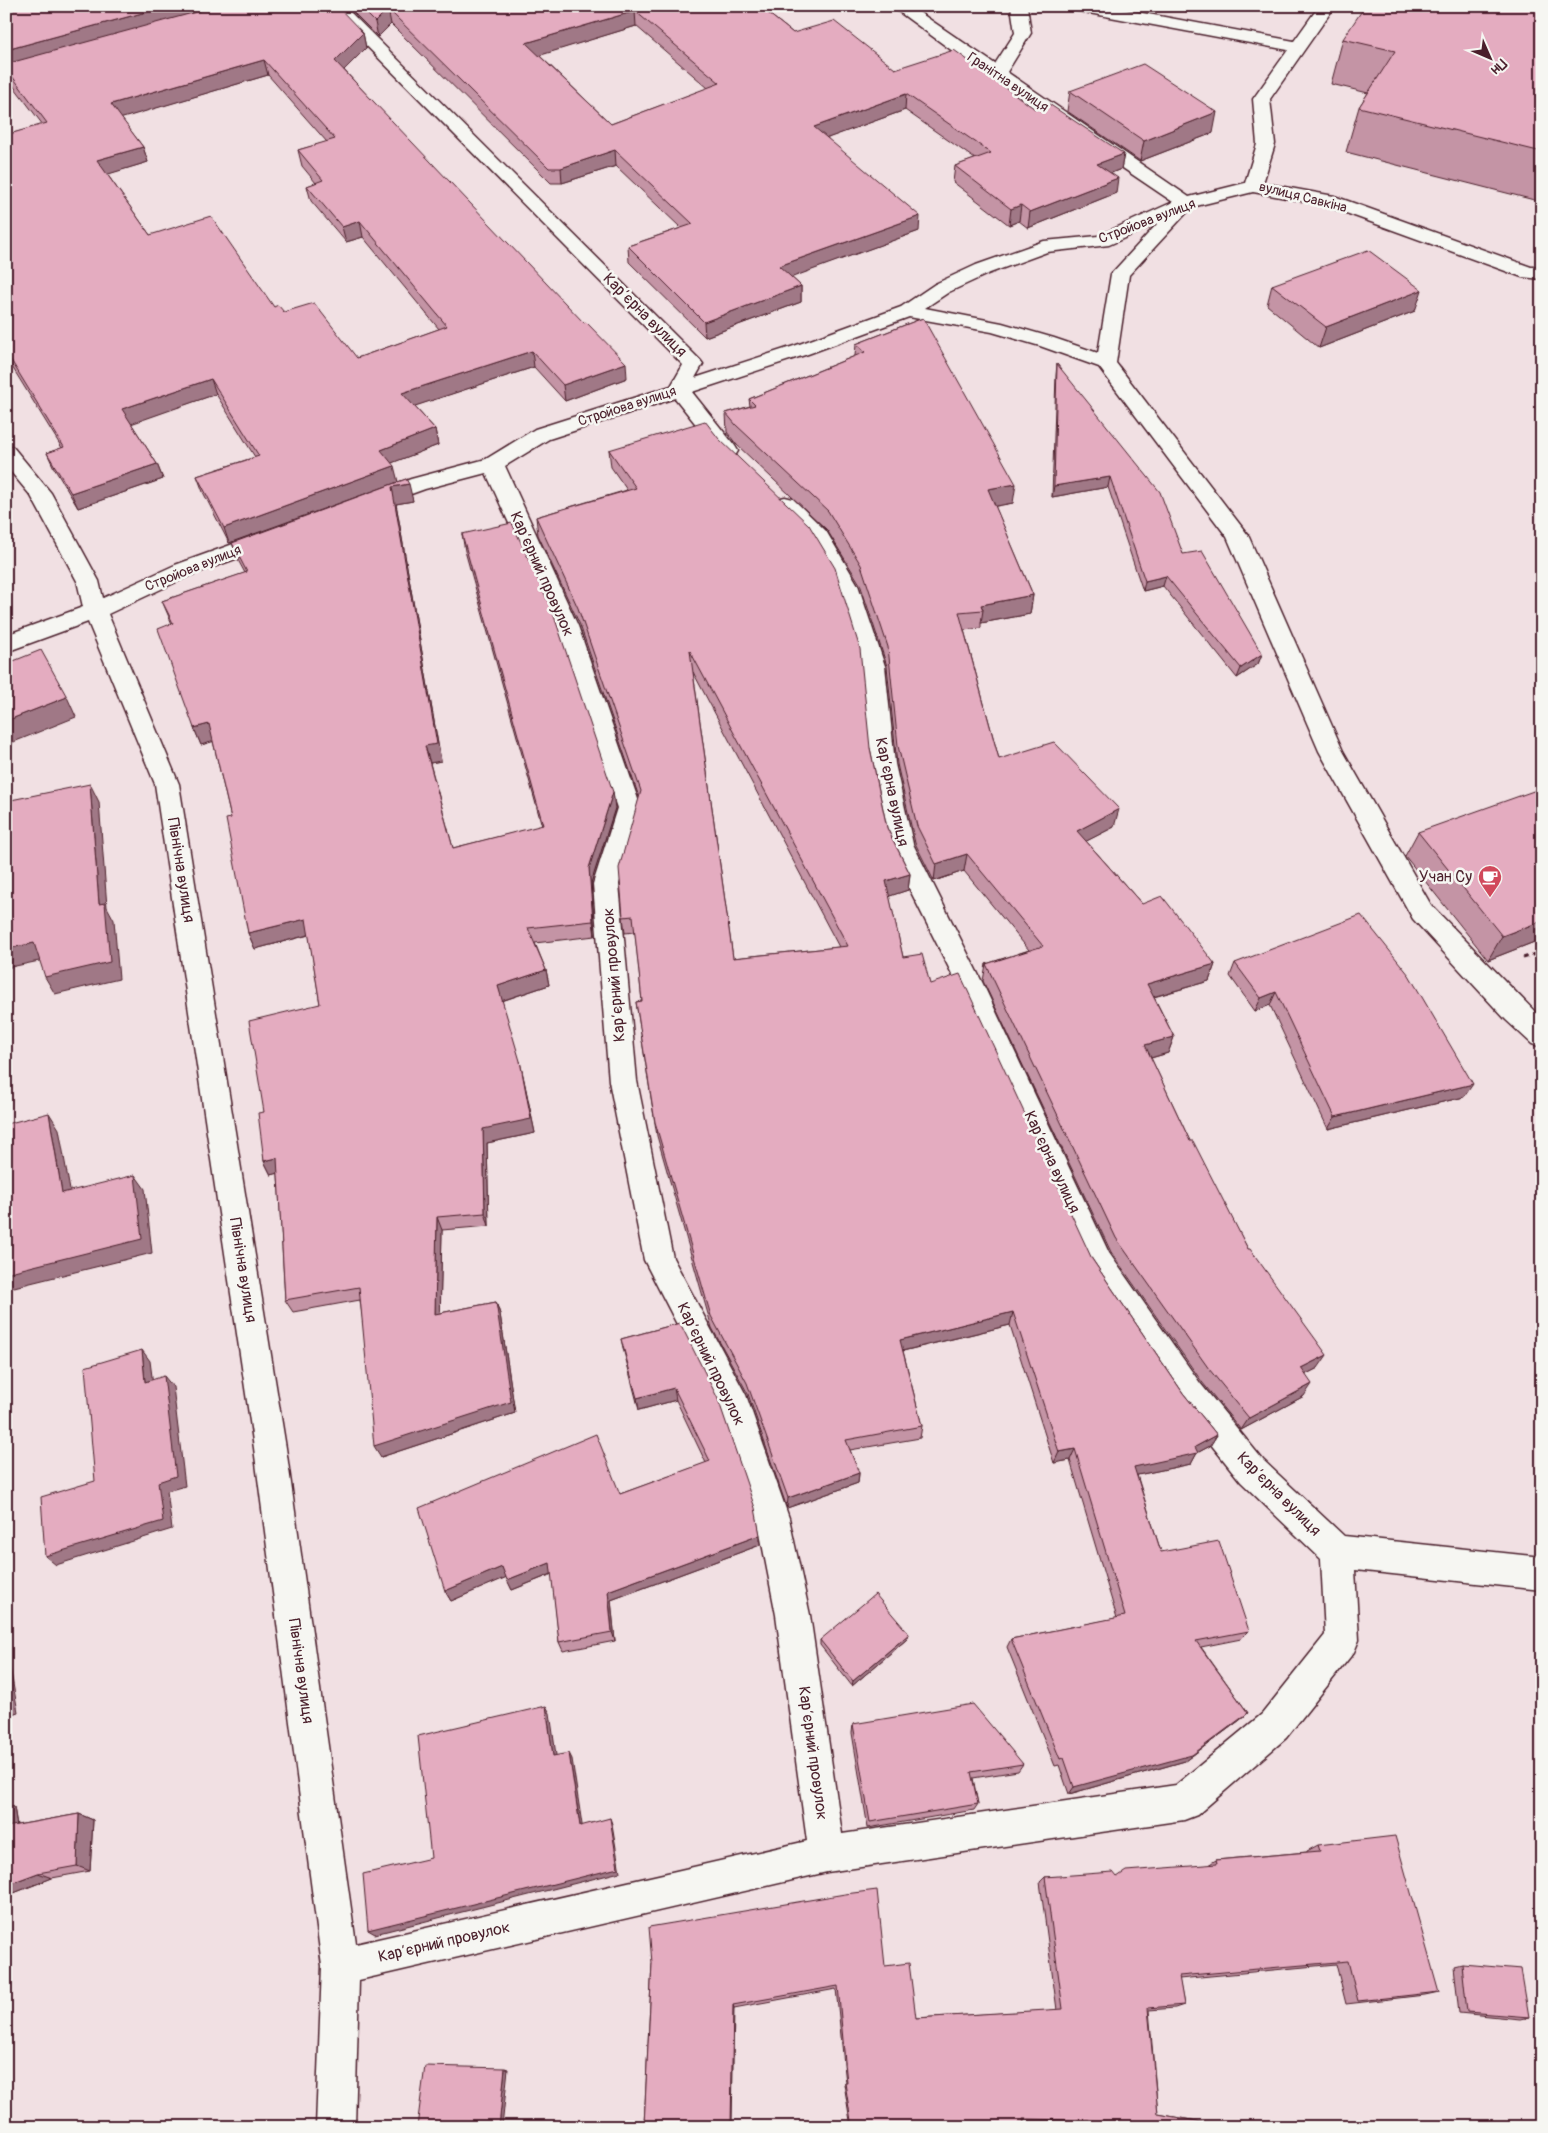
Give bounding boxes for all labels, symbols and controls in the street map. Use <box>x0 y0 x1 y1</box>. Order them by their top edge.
north arrow <box>1466 32 1516 82</box>
street label: Гранітна вулиця <box>964 48 1052 116</box>
text: Пн <box>1487 55 1510 78</box>
street label: вулиця Савкіна <box>1257 178 1349 216</box>
street label: Стройова вулиця <box>1096 195 1198 247</box>
street label: Карʼєрна вулиця <box>599 269 691 361</box>
street label: Стройова вулиця <box>576 382 678 430</box>
street label: Карʼєрний провулок <box>505 508 579 640</box>
street label: Стройова вулиця <box>142 541 244 595</box>
street label: Карʼєрна вулиця <box>871 736 913 848</box>
street label: Північна вулиця <box>163 816 199 924</box>
cafe icon: Учан Су <box>1477 864 1503 898</box>
place label: Учан Су <box>1419 867 1472 887</box>
street label: Карʼєрний провулок <box>598 907 630 1043</box>
street label: Карʼєрна вулиця <box>1020 1108 1084 1216</box>
street label: Північна вулиця <box>225 1216 261 1324</box>
street label: Карʼєрний провулок <box>673 1299 749 1429</box>
street label: Карʼєрна вулиця <box>1233 1448 1325 1540</box>
street label: Північна вулиця <box>284 1617 318 1725</box>
street label: Карʼєрний провулок <box>794 1685 832 1821</box>
street label: Карʼєрний провулок <box>376 1917 512 1967</box>

